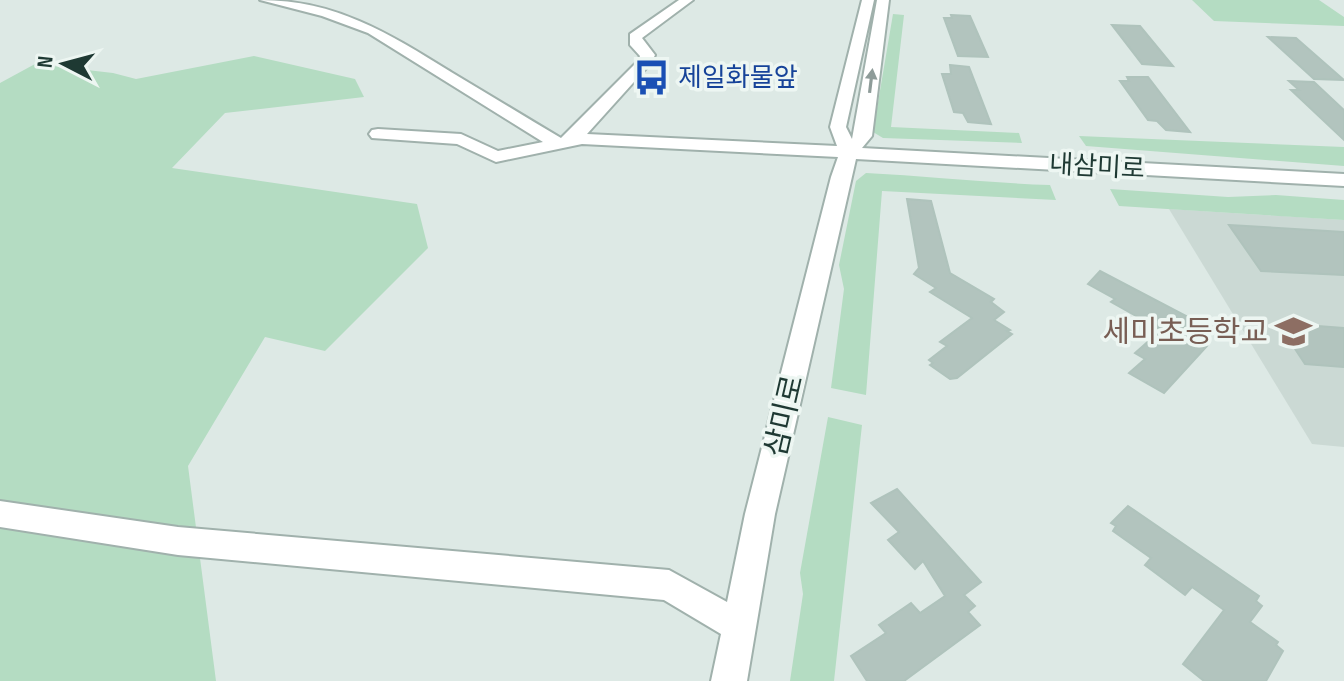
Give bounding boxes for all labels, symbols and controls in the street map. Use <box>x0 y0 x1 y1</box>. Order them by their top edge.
north arrow <box>24 24 104 104</box>
text: N <box>32 55 60 69</box>
bus stop icon: 제일화물앞 <box>633 58 671 96</box>
place label: 제일화물앞 <box>678 63 798 94</box>
one-way arrow <box>864 68 877 93</box>
street label: 내삼미로 <box>1048 150 1146 185</box>
school or university icon: 세미초등학교 <box>1275 313 1313 351</box>
place label: 세미초등학교 <box>1102 315 1268 351</box>
street label: 삼미로 <box>758 372 812 461</box>

